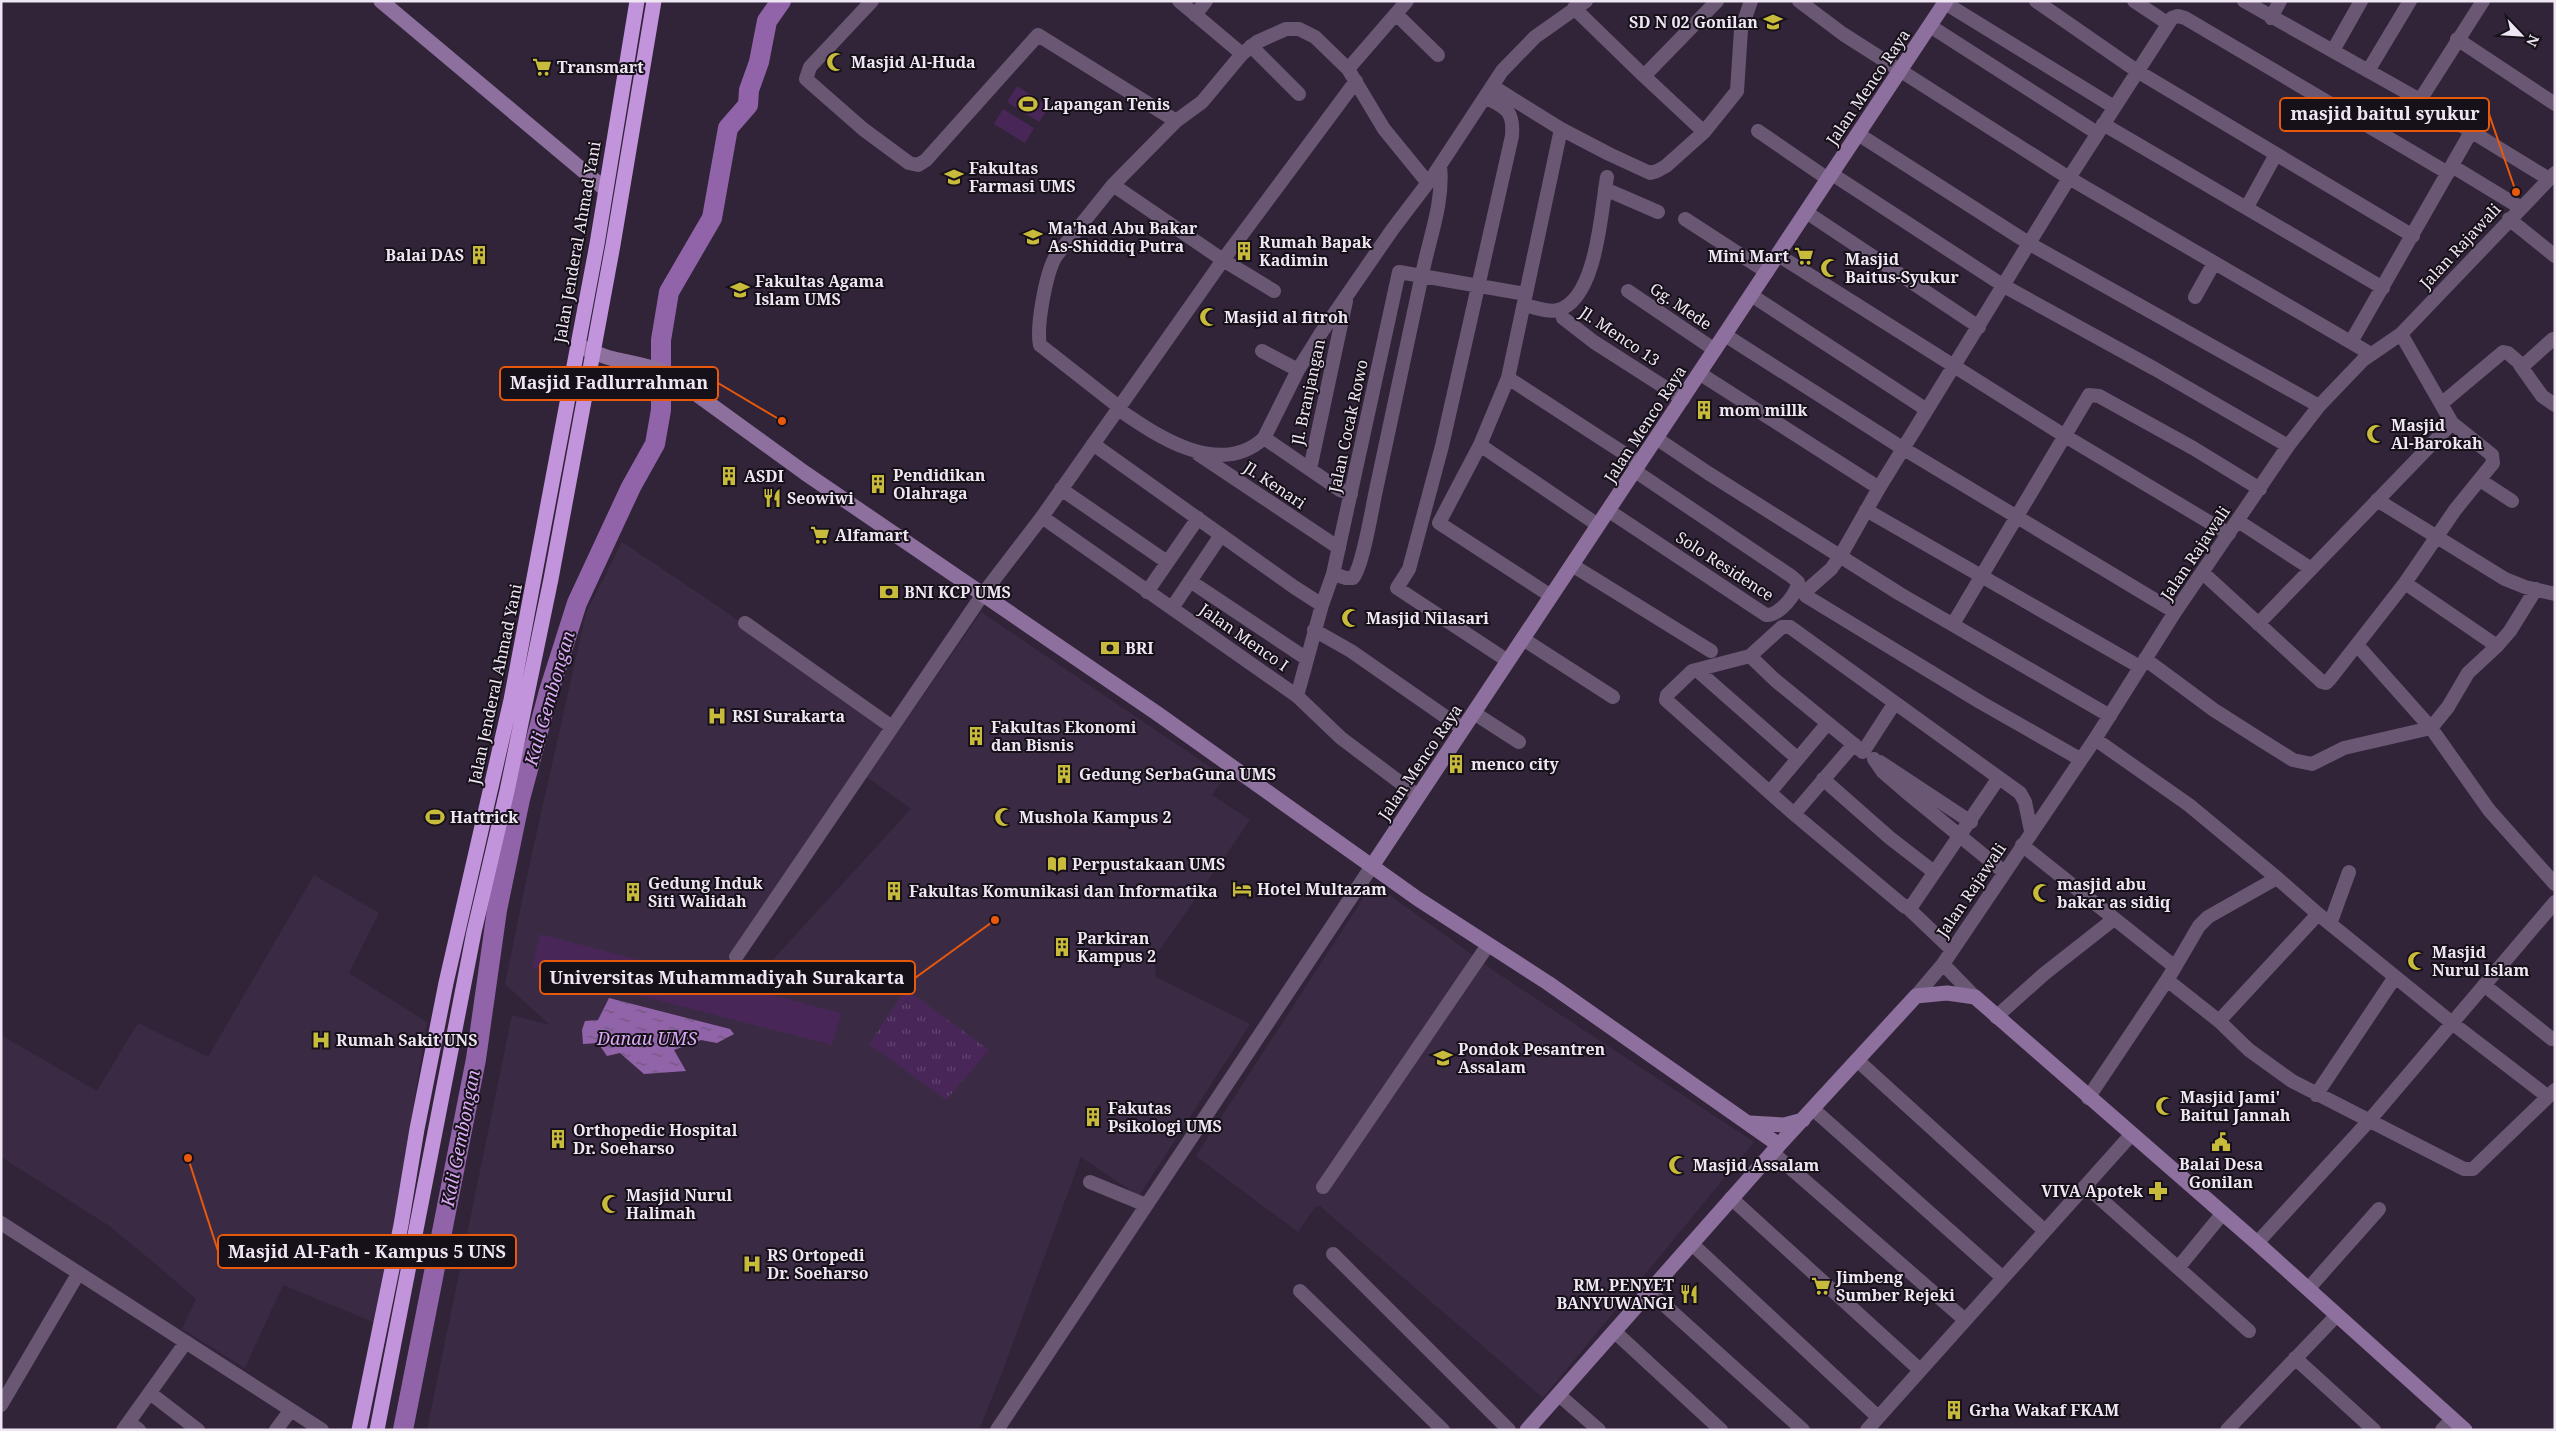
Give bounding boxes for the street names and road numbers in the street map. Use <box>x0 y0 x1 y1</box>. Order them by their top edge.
street label: Jalan Menco Raya <box>1820 25 1915 150</box>
street label: Jalan Jenderal Ahmad Yani <box>548 139 606 346</box>
street label: Jalan Rajawali <box>2414 199 2505 294</box>
street label: Gg. Mede <box>1646 277 1716 335</box>
street label: Jl. Menco 13 <box>1575 301 1664 371</box>
street label: Jl. Branjangan <box>1286 337 1330 448</box>
street label: Jalan Cocak Rowo <box>1323 357 1373 495</box>
street label: Jalan Menco Raya <box>1598 361 1691 488</box>
street label: Jl. Kenari <box>1239 456 1310 514</box>
street label: Jalan Rajawali <box>2155 502 2235 605</box>
street label: Solo Residence <box>1672 526 1778 606</box>
street label: Jalan Jenderal Ahmad Yani <box>463 582 527 787</box>
street label: Jalan Menco I <box>1194 598 1293 676</box>
street label: Jalan Menco Raya <box>1372 700 1467 825</box>
street label: Jalan Rajawali <box>1931 839 2011 942</box>

